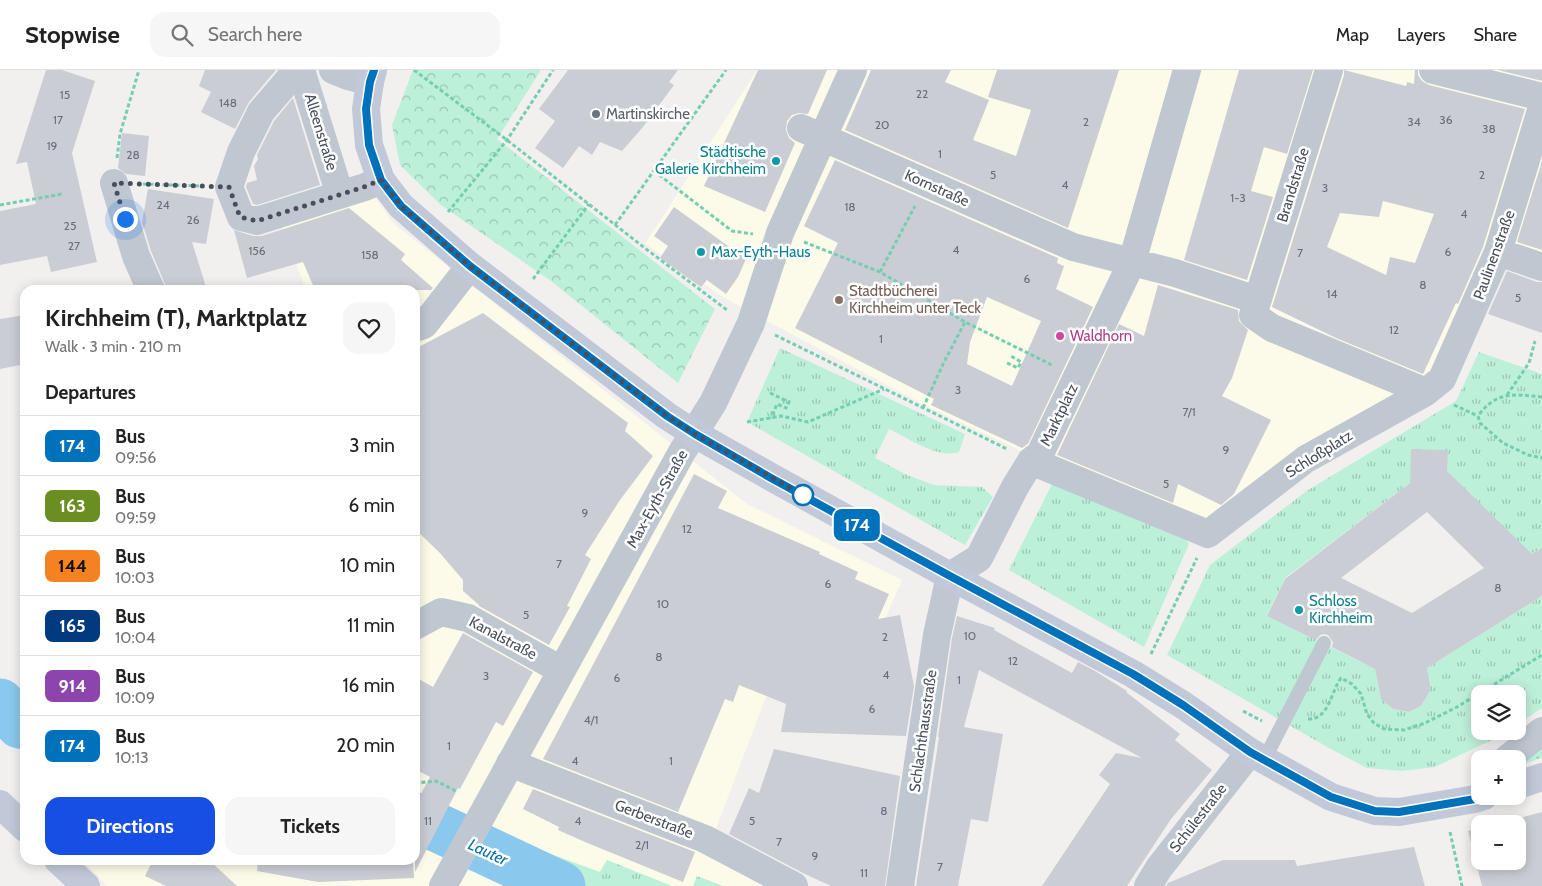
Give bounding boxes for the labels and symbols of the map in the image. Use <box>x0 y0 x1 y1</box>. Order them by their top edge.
house number: 22 <box>916 86 928 101</box>
house number: 15 <box>60 87 70 102</box>
street label: Alleenstraße <box>301 91 341 173</box>
house number: 148 <box>219 95 237 110</box>
place label: Martinskirche <box>606 105 690 123</box>
marker: Martinskirche <box>590 108 602 120</box>
house number: 17 <box>53 112 63 127</box>
house number: 36 <box>1439 112 1453 127</box>
house number: 2 <box>1083 114 1089 129</box>
house number: 34 <box>1407 114 1421 129</box>
house number: 20 <box>875 117 889 132</box>
house number: 38 <box>1482 121 1496 136</box>
house number: 19 <box>47 138 58 153</box>
place label: Städtische Galerie Kirchheim <box>655 143 766 178</box>
street label: Brandstraße <box>1273 145 1313 224</box>
house number: 1 <box>938 146 942 161</box>
house number: 28 <box>126 147 140 162</box>
marker: Städtische Galerie Kirchheim <box>770 155 782 167</box>
street label: Kornstraße <box>902 166 972 210</box>
house number: 5 <box>990 167 996 182</box>
house number: 2 <box>1479 167 1485 182</box>
house number: 4 <box>1062 177 1069 192</box>
house number: 3 <box>1322 180 1328 195</box>
house number: 1-3 <box>1230 190 1246 205</box>
house number: 24 <box>156 197 170 212</box>
house number: 18 <box>844 199 856 214</box>
house number: 4 <box>1461 206 1468 221</box>
your location <box>113 207 138 232</box>
street label: Paulinenstraße <box>1469 207 1519 302</box>
house number: 26 <box>186 212 200 227</box>
house number: 25 <box>64 218 76 233</box>
house number: 27 <box>68 238 80 253</box>
house number: 4 <box>953 242 960 257</box>
house number: 156 <box>248 243 266 258</box>
place label: Max-Eyth-Haus <box>711 243 811 261</box>
house number: 6 <box>1445 244 1452 259</box>
house number: 7 <box>1297 245 1303 260</box>
marker: Max-Eyth-Haus <box>695 246 707 258</box>
house number: 158 <box>361 247 379 262</box>
house number: 6 <box>1024 271 1031 286</box>
house number: 8 <box>1419 277 1427 292</box>
place label: Stadtbücherei Kirchheim unter Teck <box>849 282 981 317</box>
house number: 14 <box>1327 286 1337 301</box>
house number: 5 <box>1515 290 1521 305</box>
marker: Stadtbücherei Kirchheim unter Teck <box>833 294 845 306</box>
house number: 12 <box>1389 322 1399 337</box>
place label: Waldhorn <box>1070 327 1132 345</box>
marker: Waldhorn <box>1054 330 1066 342</box>
house number: 1 <box>879 331 883 346</box>
street label: Marktplatz <box>1036 381 1082 449</box>
house number: 3 <box>955 382 961 397</box>
house number: 7/1 <box>1182 404 1196 419</box>
street label: Schloßplatz <box>1282 426 1356 482</box>
house number: 9 <box>1223 442 1230 457</box>
street label: Max-Eyth-Straße <box>623 447 692 551</box>
house number: 5 <box>1163 476 1169 491</box>
unlabelled marker <box>792 484 814 506</box>
house number: 9 <box>582 505 589 520</box>
line badge: 174 <box>828 509 886 541</box>
house number: 12 <box>682 521 692 536</box>
house number: 7 <box>556 556 562 571</box>
house number: 6 <box>825 576 832 591</box>
house number: 8 <box>1494 580 1502 595</box>
place label: Schloss Kirchheim <box>1309 592 1373 627</box>
house number: 10 <box>657 596 669 611</box>
marker: Schloss Kirchheim <box>1293 604 1305 616</box>
house number: 5 <box>523 607 529 622</box>
street label: Kanalstraße <box>466 613 540 664</box>
house number: 10 <box>964 628 976 643</box>
house number: 2 <box>882 629 888 644</box>
house number: 8 <box>655 649 663 664</box>
house number: 12 <box>1008 653 1018 668</box>
house number: 4 <box>883 667 890 682</box>
house number: 3 <box>483 668 489 683</box>
street label: Schlachthausstraße <box>906 668 941 793</box>
house number: 6 <box>614 670 621 685</box>
house number: 1 <box>957 672 961 687</box>
house number: 6 <box>869 701 876 716</box>
house number: 4/1 <box>584 712 598 727</box>
house number: 1 <box>447 738 451 753</box>
house number: 4 <box>572 753 579 768</box>
house number: 1 <box>669 753 673 768</box>
street label: Schülestraße <box>1166 780 1231 856</box>
street label: Gerberstraße <box>612 796 696 842</box>
house number: 8 <box>880 803 888 818</box>
house number: 11 <box>424 813 432 828</box>
house number: 4 <box>575 813 582 828</box>
house number: 5 <box>749 813 755 828</box>
house number: 7 <box>776 834 782 849</box>
water label: Lauter <box>465 835 512 870</box>
house number: 2/1 <box>635 837 649 852</box>
house number: 9 <box>812 848 819 863</box>
house number: 7 <box>937 859 943 874</box>
house number: 11 <box>860 865 868 880</box>

